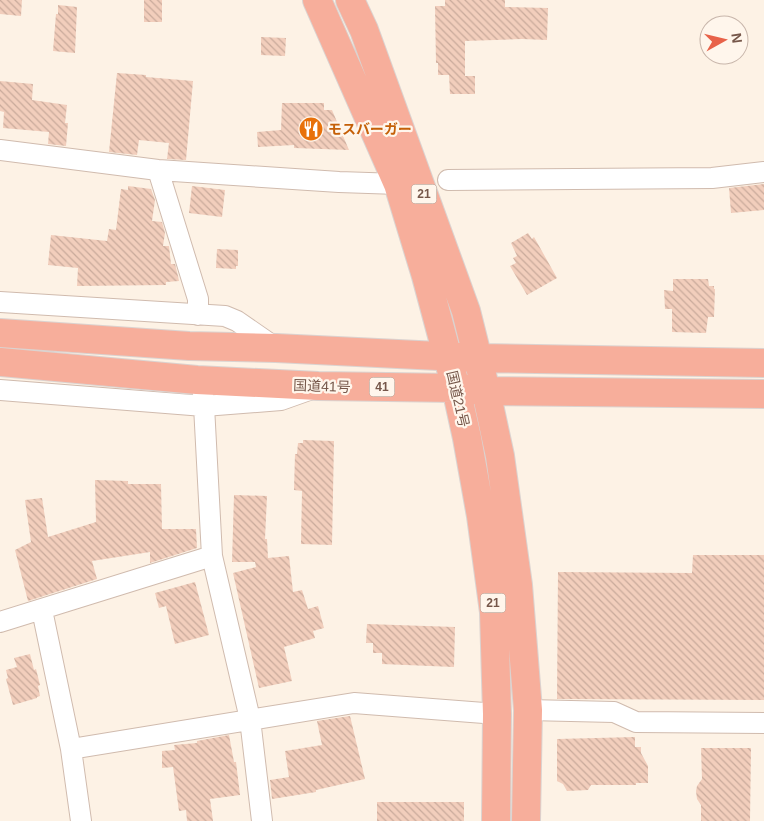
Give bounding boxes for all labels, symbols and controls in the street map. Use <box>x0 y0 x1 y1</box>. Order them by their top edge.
north arrow <box>699 15 749 65</box>
text: N <box>728 32 746 44</box>
restaurant icon: モスバーガー <box>298 116 324 142</box>
place label: モスバーガー <box>328 121 412 137</box>
road number: 21 <box>412 184 436 203</box>
street label: 国道21号 <box>444 369 472 429</box>
street label: 国道41号 <box>293 377 351 395</box>
road number: 41 <box>370 378 394 397</box>
road number: 21 <box>480 594 506 612</box>

